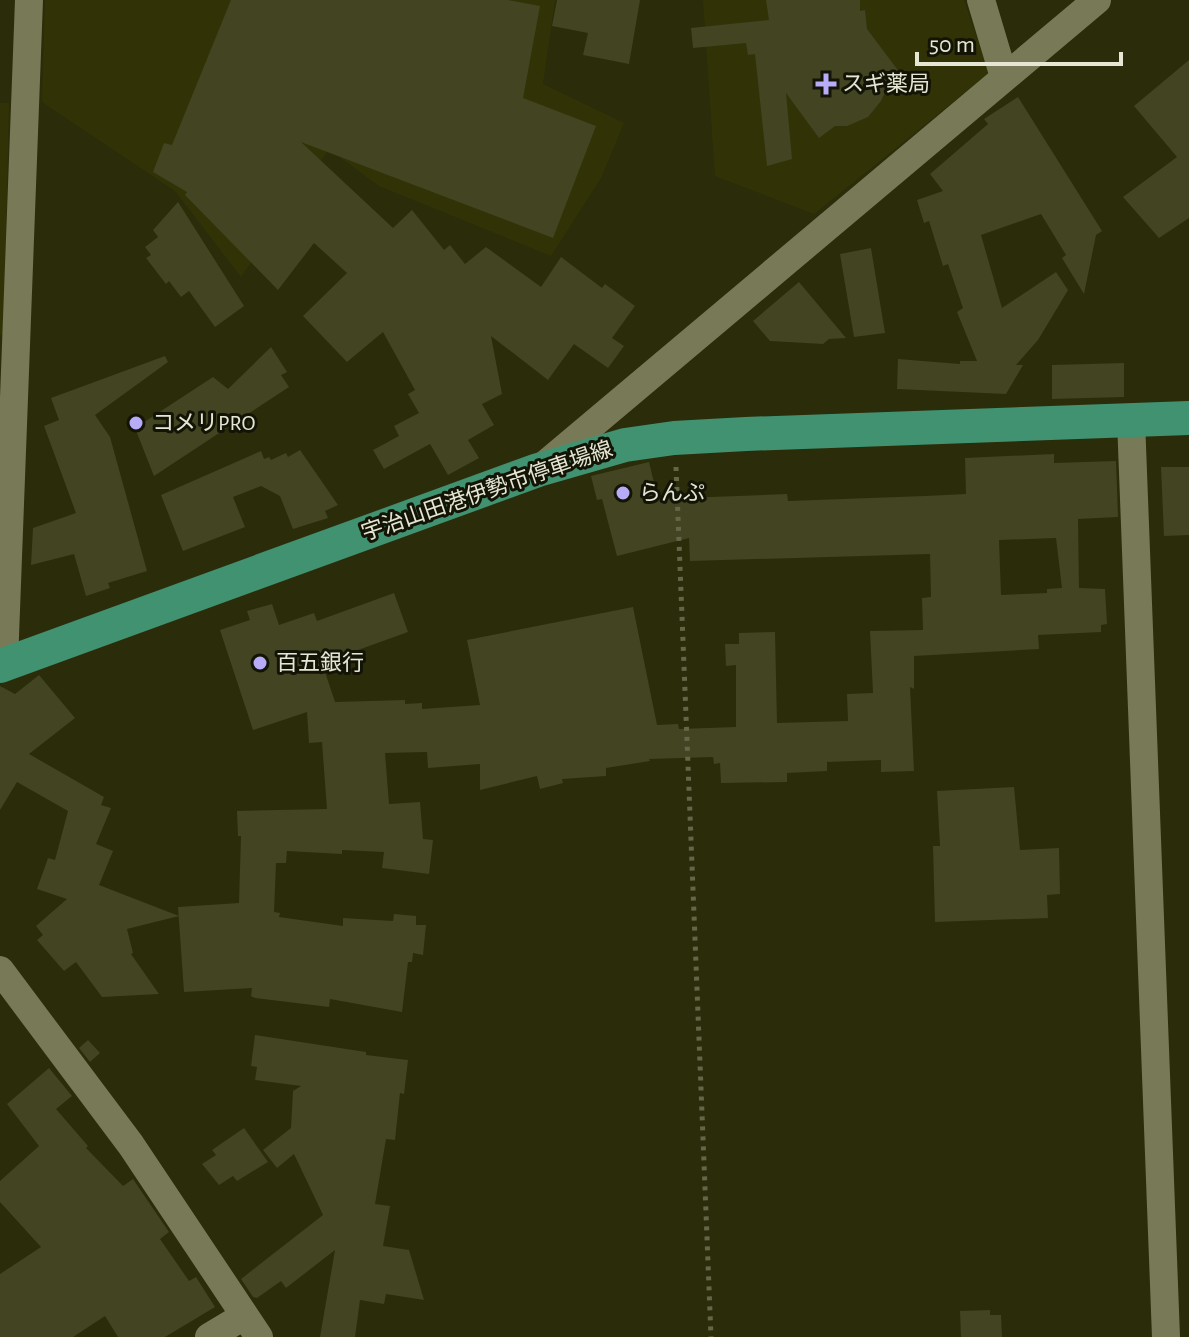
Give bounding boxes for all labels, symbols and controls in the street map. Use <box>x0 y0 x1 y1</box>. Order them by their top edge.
scale bar <box>917 16 1121 66</box>
text: 50 m <box>929 33 975 57</box>
place label: スギ薬局 <box>842 72 930 95</box>
marker: スギ薬局 <box>817 75 835 93</box>
place label: コメリPRO <box>152 412 255 434</box>
marker: コメリPRO <box>127 414 145 432</box>
street label: 宇治山田港伊勢市停車場線 <box>358 437 615 544</box>
place label: らんぷ <box>639 482 705 504</box>
marker: らんぷ <box>614 484 632 502</box>
place label: 百五銀行 <box>276 651 364 674</box>
marker: 百五銀行 <box>251 654 269 672</box>

